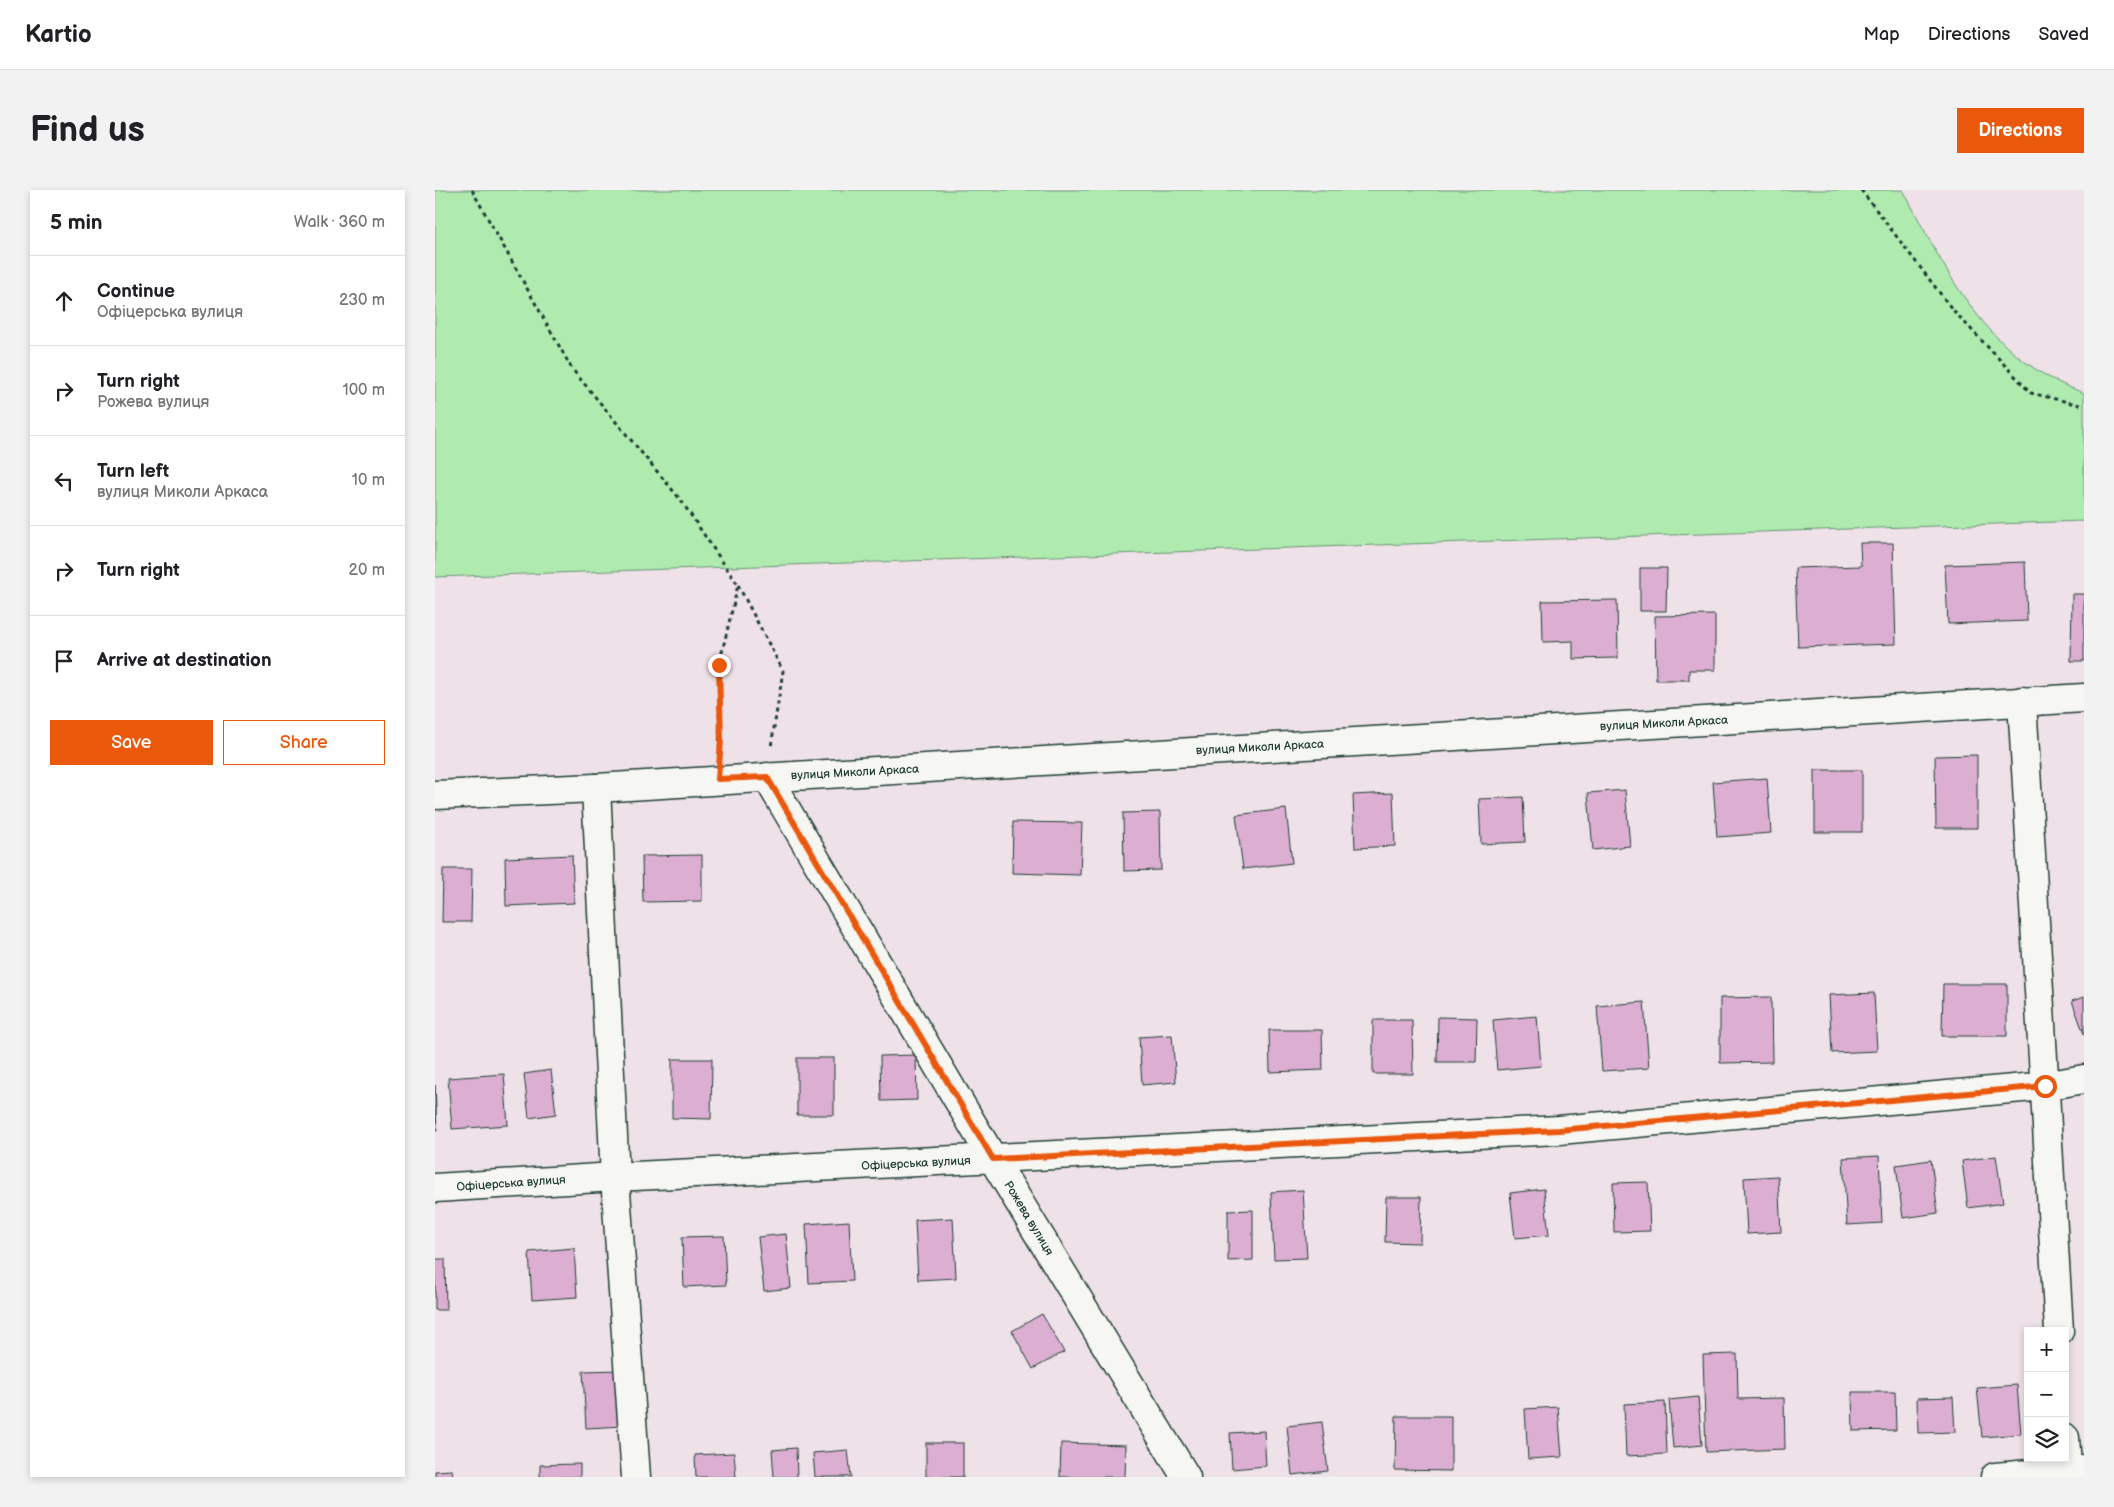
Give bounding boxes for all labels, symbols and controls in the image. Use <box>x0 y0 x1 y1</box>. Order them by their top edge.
text: Kartio <box>25 20 92 49</box>
text: Map <box>1864 24 1900 45</box>
text: Directions <box>1928 24 2010 45</box>
text: Saved <box>2038 24 2089 45</box>
button: Directions <box>1957 108 2084 153</box>
text: Find us <box>30 109 145 152</box>
text: 5 min <box>50 210 103 235</box>
text: Walk · 360 m <box>294 213 385 232</box>
text: Continue <box>97 280 175 303</box>
icon: ahead <box>50 287 78 315</box>
text: 230 m <box>339 291 385 310</box>
text: Офіцерська вулиця <box>97 303 243 322</box>
text: Turn right <box>97 370 180 393</box>
icon: right <box>50 377 78 405</box>
text: 100 m <box>342 381 385 400</box>
text: Рожева вулиця <box>97 393 209 412</box>
text: Turn left <box>97 460 169 483</box>
icon: left <box>50 467 78 495</box>
text: 10 m <box>352 471 385 490</box>
text: вулиця Миколи Аркаса <box>97 483 268 502</box>
icon: right <box>50 557 78 585</box>
text: Turn right <box>97 559 180 582</box>
text: 20 m <box>349 561 385 580</box>
icon: arrive <box>50 647 78 675</box>
text: Arrive at destination <box>97 649 272 672</box>
route end <box>708 654 731 677</box>
street label: вулиця Миколи Аркаса <box>1600 713 1729 734</box>
button: Save <box>50 720 213 765</box>
button: Share <box>223 720 385 765</box>
street label: вулиця Миколи Аркаса <box>1196 737 1325 758</box>
street label: вулиця Миколи Аркаса <box>791 762 920 783</box>
route start <box>2034 1075 2057 1098</box>
street label: Офіцерська вулиця <box>861 1153 971 1174</box>
street label: Офіцерська вулиця <box>456 1172 567 1195</box>
street label: Рожева вулиця <box>1000 1178 1057 1259</box>
map controls <box>2024 1327 2069 1462</box>
button: + <box>2024 1327 2069 1372</box>
button: − <box>2024 1372 2069 1417</box>
button: layers <box>2024 1417 2069 1462</box>

